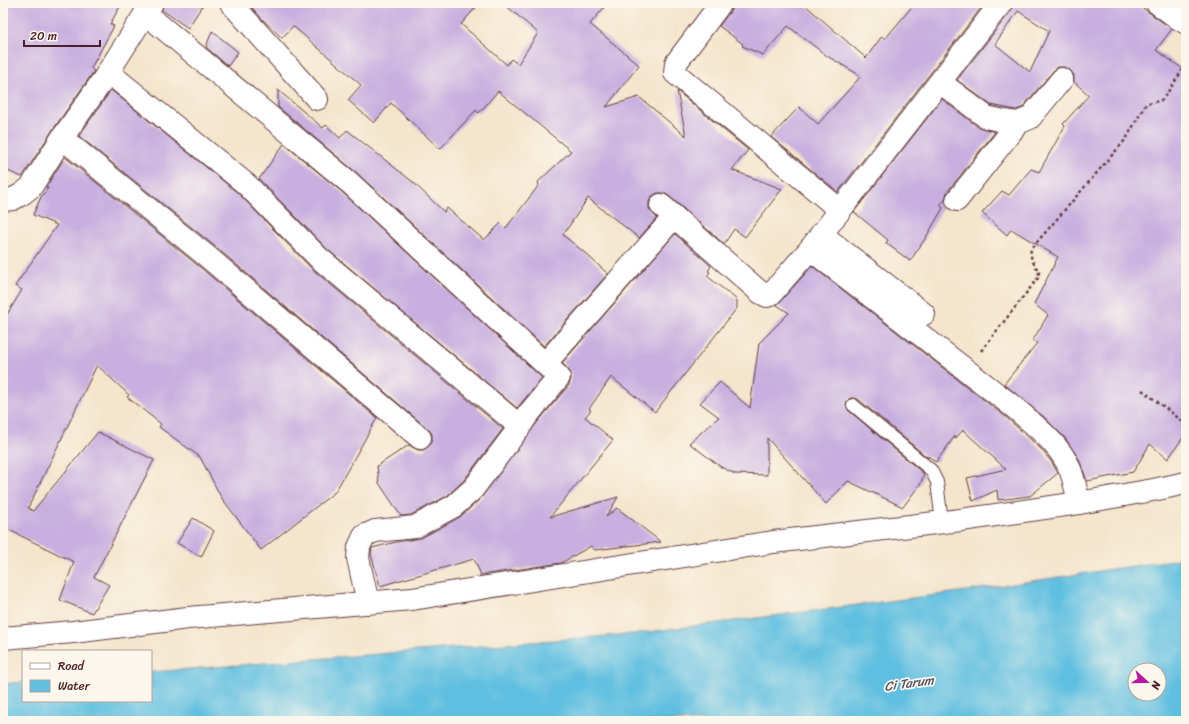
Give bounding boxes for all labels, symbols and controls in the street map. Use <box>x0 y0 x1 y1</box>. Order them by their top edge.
scale bar <box>24 22 100 48</box>
text: 20 m <box>30 25 57 47</box>
legend <box>22 650 152 702</box>
text: Road <box>58 655 85 677</box>
north arrow <box>1127 662 1167 702</box>
water label: Ci Tarum <box>883 668 936 698</box>
text: Water <box>58 675 91 697</box>
text: N <box>1145 678 1166 693</box>

